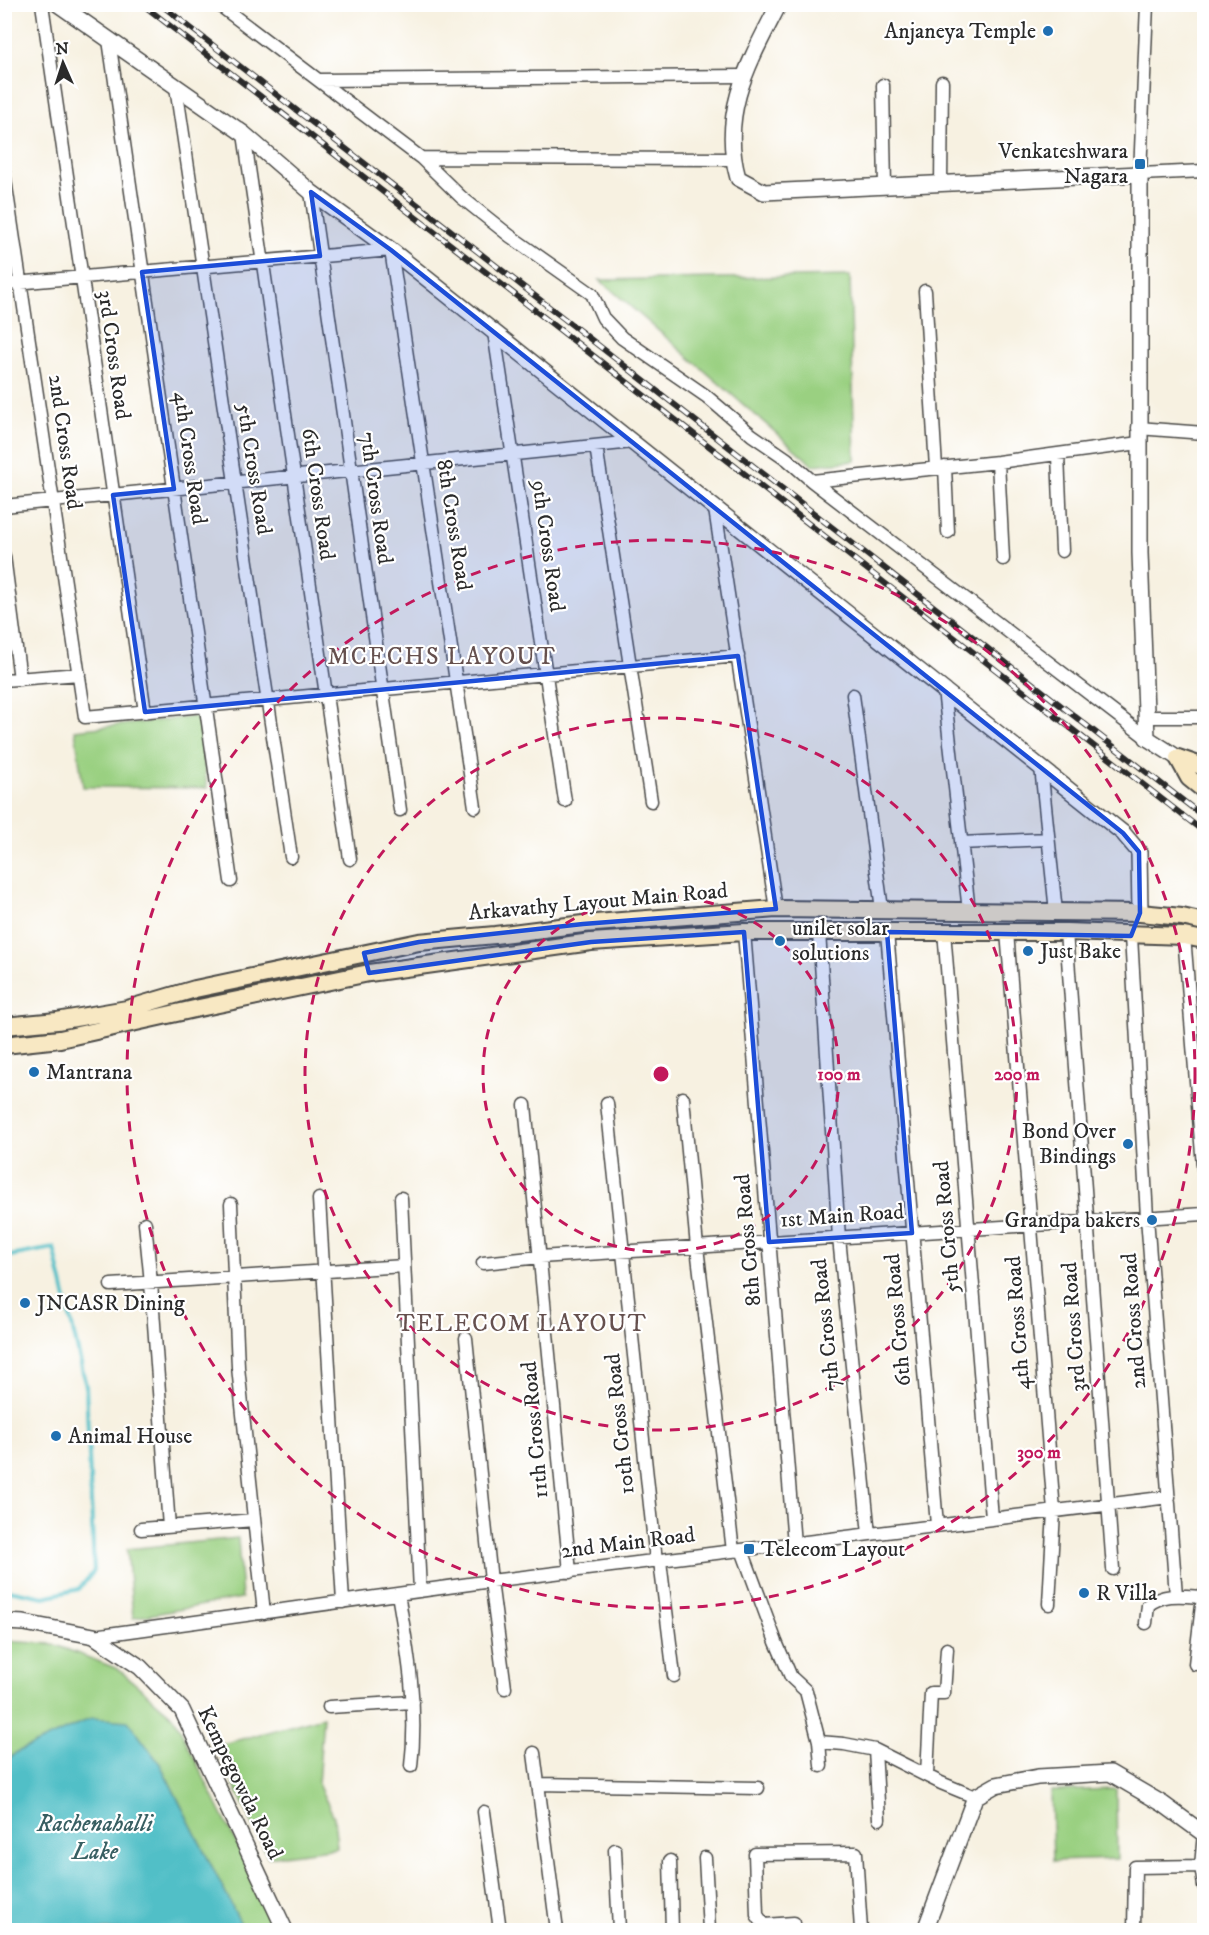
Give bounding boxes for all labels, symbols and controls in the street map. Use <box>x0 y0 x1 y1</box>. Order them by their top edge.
place label: Anjaneya Temple <box>884 18 1036 45</box>
marker: Anjaneya Temple <box>1041 24 1055 38</box>
north arrow <box>33 33 93 93</box>
text: N <box>55 39 69 59</box>
place label: Venkateshwara Nagara <box>998 138 1129 190</box>
marker: Venkateshwara Nagara <box>1133 157 1147 171</box>
street label: 3rd Cross Road <box>92 289 136 421</box>
street label: 2nd Cross Road <box>42 373 88 511</box>
street label: 4th Cross Road <box>167 390 213 526</box>
street label: 5th Cross Road <box>230 401 278 537</box>
street label: 6th Cross Road <box>295 426 341 562</box>
street label: 7th Cross Road <box>353 430 399 566</box>
street label: 8th Cross Road <box>430 457 478 593</box>
street label: 9th Cross Road <box>525 477 571 614</box>
district label: MCECHS LAYOUT <box>328 642 556 672</box>
street label: Arkavathy Layout Main Road <box>467 877 729 927</box>
place label: unilet solar solutions <box>792 915 890 967</box>
marker: unilet solar solutions <box>773 934 787 948</box>
place label: Just Bake <box>1038 938 1121 965</box>
marker: Just Bake <box>1021 944 1035 958</box>
place label: Mantrana <box>46 1059 133 1086</box>
centre of rings <box>651 1064 671 1084</box>
text: 100 m <box>817 1064 861 1086</box>
text: 200 m <box>994 1064 1040 1086</box>
marker: Mantrana <box>27 1065 41 1079</box>
place label: Bond Over Bindings <box>1022 1118 1117 1170</box>
marker: Bond Over Bindings <box>1121 1137 1135 1151</box>
street label: 5th Cross Road <box>928 1160 966 1294</box>
street label: 8th Cross Road <box>729 1173 767 1307</box>
street label: 1st Main Road <box>779 1198 905 1234</box>
place label: Grandpa bakers <box>1005 1207 1140 1234</box>
marker: Grandpa bakers <box>1145 1213 1159 1227</box>
street label: 2nd Cross Road <box>1116 1252 1152 1390</box>
street label: 6th Cross Road <box>879 1253 917 1387</box>
street label: 4th Cross Road <box>1000 1255 1036 1391</box>
street label: 7th Cross Road <box>806 1257 846 1393</box>
street label: 3rd Cross Road <box>1056 1261 1092 1393</box>
place label: JNCASR Dining <box>35 1290 185 1317</box>
marker: JNCASR Dining <box>18 1296 32 1310</box>
district label: TELECOM LAYOUT <box>396 1309 648 1339</box>
street label: 10th Cross Road <box>599 1352 641 1496</box>
street label: 11th Cross Road <box>516 1360 554 1500</box>
place label: Animal House <box>68 1423 192 1450</box>
marker: Animal House <box>49 1429 63 1443</box>
text: 300 m <box>1017 1442 1061 1464</box>
street label: 2nd Main Road <box>559 1521 697 1565</box>
place label: Telecom Layout <box>761 1536 905 1563</box>
marker: Telecom Layout <box>742 1542 756 1556</box>
place label: R Villa <box>1096 1580 1158 1607</box>
marker: R Villa <box>1077 1586 1091 1600</box>
street label: Kempegowda Road <box>191 1702 289 1864</box>
water label: Rachenahalli Lake <box>36 1809 155 1867</box>

